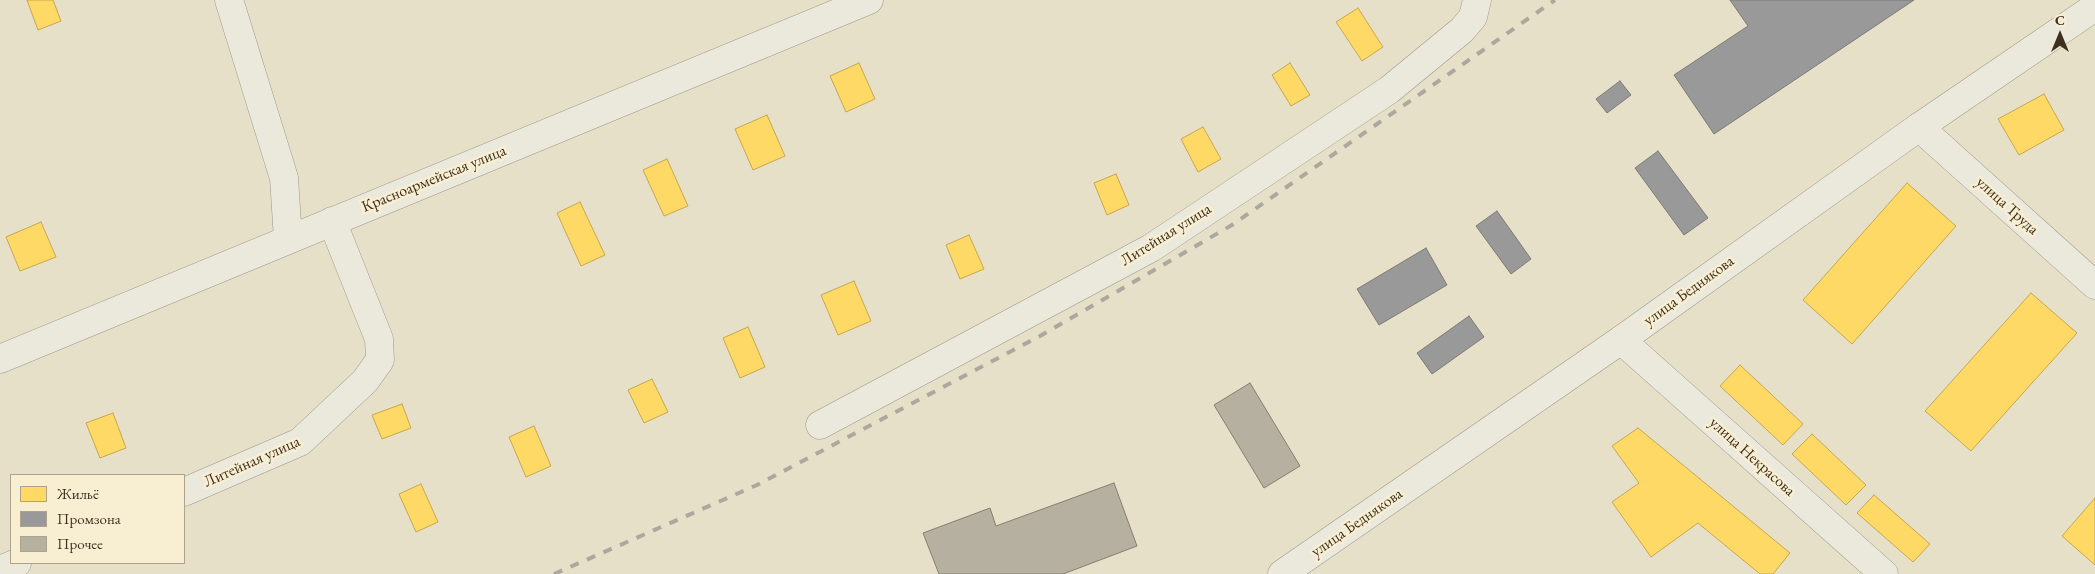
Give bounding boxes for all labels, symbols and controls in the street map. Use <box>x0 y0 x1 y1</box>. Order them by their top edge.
north arrow <box>2035 10 2085 60</box>
text: С <box>2055 11 2065 29</box>
street label: Красноармейская улица <box>359 141 509 217</box>
street label: улица Труда <box>1972 173 2042 239</box>
street label: Литейная улица <box>1117 199 1215 271</box>
street label: улица Беднякова <box>1640 252 1738 330</box>
street label: улица Некрасова <box>1705 413 1799 501</box>
street label: Литейная улица <box>201 432 303 492</box>
legend <box>10 474 185 564</box>
text: Жильё <box>57 484 99 503</box>
street label: улица Беднякова <box>1308 484 1406 562</box>
text: Промзона <box>57 509 121 528</box>
text: Прочее <box>57 534 103 553</box>

